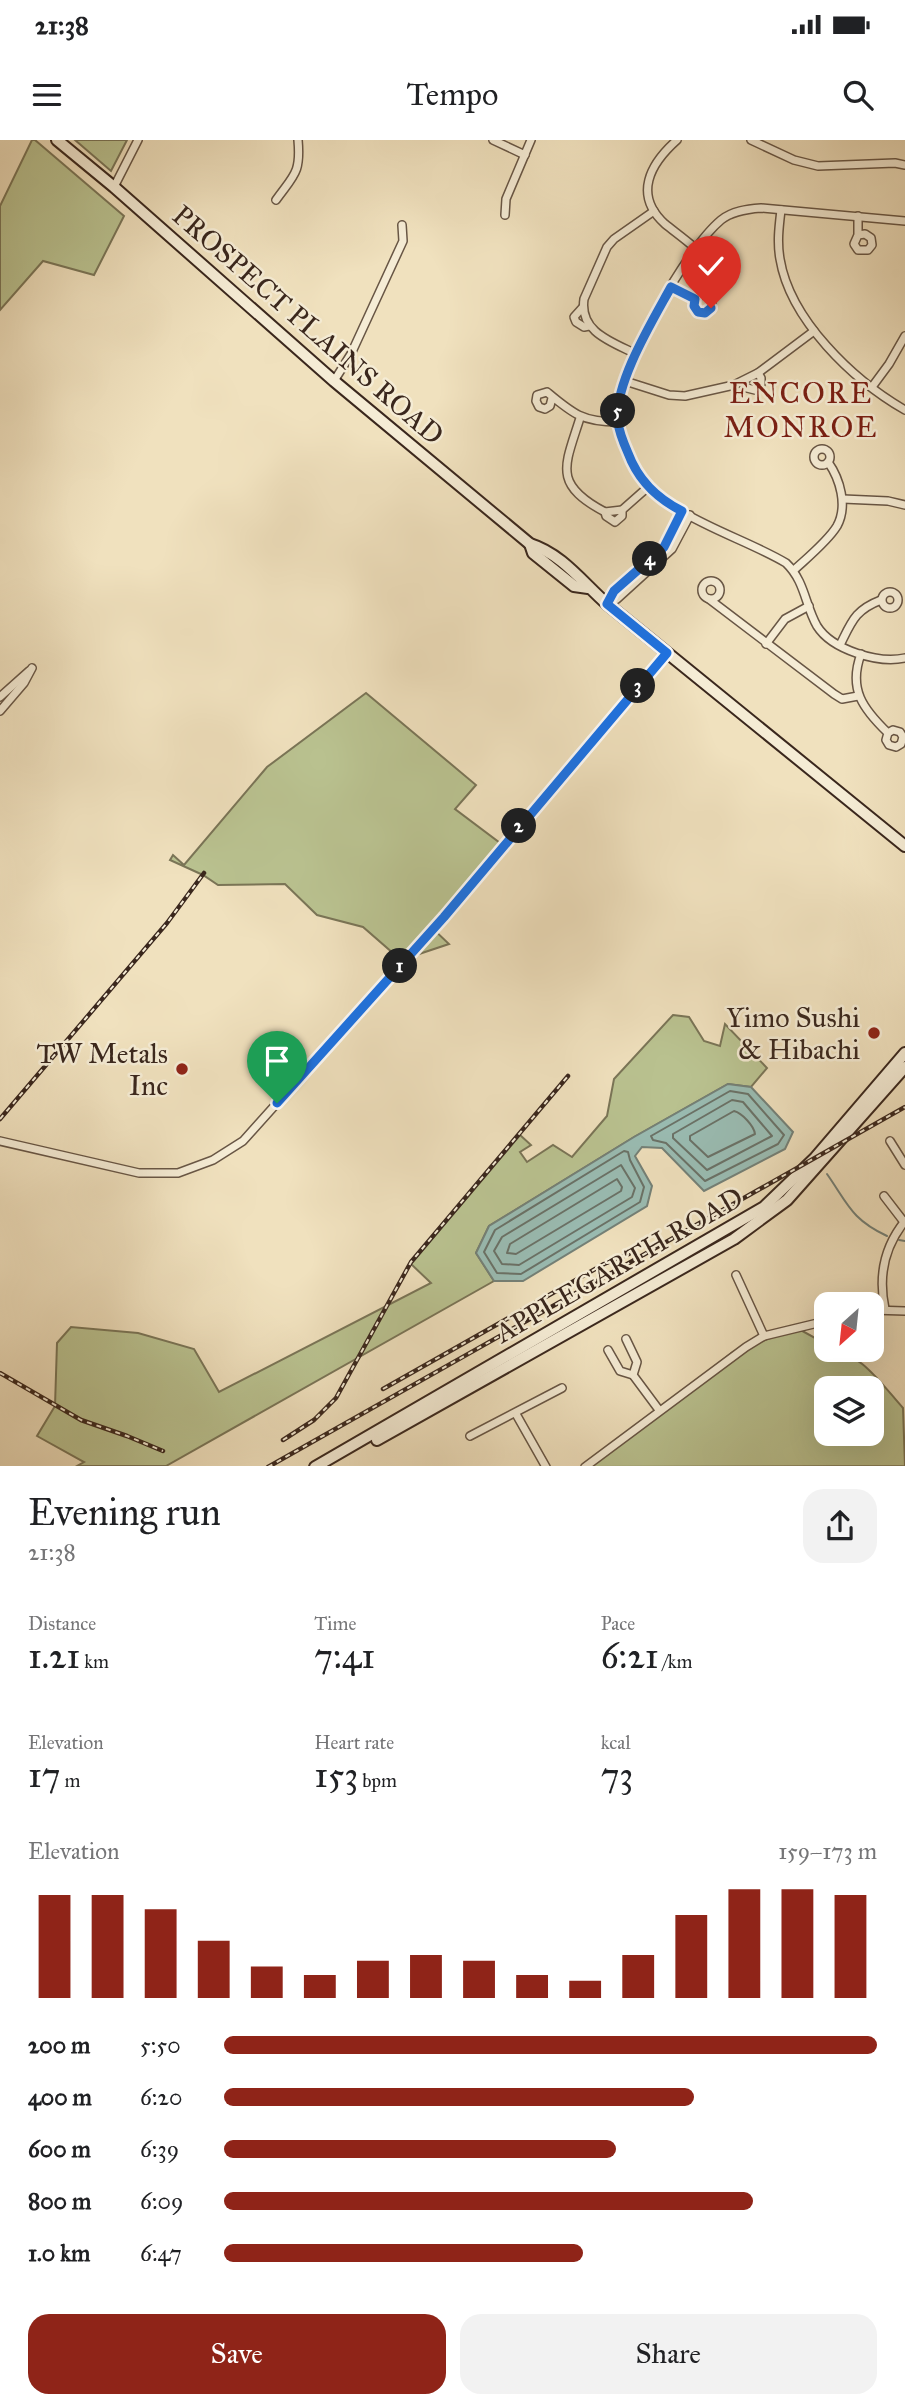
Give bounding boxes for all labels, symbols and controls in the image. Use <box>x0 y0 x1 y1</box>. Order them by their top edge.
text: 21:38 <box>35 9 89 41</box>
text: Tempo <box>407 75 498 114</box>
icon: menu <box>28 76 66 114</box>
icon: search <box>839 76 877 114</box>
street label: PROSPECT PLAINS ROAD <box>165 198 451 452</box>
pin <box>681 236 741 308</box>
icon: check <box>692 247 730 285</box>
district label: ENCORE MONROE <box>724 375 878 445</box>
pin: 5 <box>600 394 636 428</box>
text: 5 <box>613 399 622 422</box>
pin: 4 <box>632 542 668 576</box>
text: 4 <box>644 547 655 570</box>
pin: 3 <box>620 668 656 704</box>
text: 3 <box>634 674 641 697</box>
pin: 2 <box>502 808 536 844</box>
text: 2 <box>514 814 523 837</box>
pin: 1 <box>382 948 418 984</box>
text: 1 <box>396 954 403 977</box>
place label: Yimo Sushi & Hibachi <box>726 1000 860 1067</box>
marker: Yimo Sushi & Hibachi <box>866 1025 882 1041</box>
pin <box>247 1031 307 1103</box>
place label: TW Metals Inc <box>36 1036 168 1103</box>
icon: arrive <box>258 1042 296 1080</box>
marker: TW Metals Inc <box>174 1061 190 1077</box>
street label: APPLEGARTH ROAD <box>488 1180 749 1351</box>
north arrow <box>814 1292 884 1362</box>
map controls <box>814 1292 884 1446</box>
button: layers <box>814 1376 884 1446</box>
text: Evening run <box>28 1489 221 1535</box>
button: share <box>803 1489 877 1563</box>
text: 21:38 <box>28 1538 76 1566</box>
text: Distance <box>28 1612 96 1635</box>
text: Time <box>314 1612 356 1635</box>
text: Pace <box>601 1612 635 1635</box>
text: 1.21 <box>28 1635 80 1678</box>
text: 7:41 <box>314 1635 375 1678</box>
text: 6:21 <box>601 1635 659 1678</box>
text: km <box>80 1650 109 1673</box>
text: /km <box>659 1650 693 1673</box>
text: Elevation <box>28 1731 103 1754</box>
text: Heart rate <box>314 1731 394 1754</box>
text: kcal <box>601 1731 631 1754</box>
text: 17 <box>28 1754 61 1797</box>
text: 153 <box>314 1754 358 1797</box>
text: 73 <box>601 1754 633 1797</box>
text: m <box>61 1769 81 1792</box>
text: bpm <box>358 1769 397 1792</box>
text: Elevation <box>28 1837 119 1865</box>
text: 159–173 m <box>778 1837 877 1865</box>
text: 200 m <box>28 2031 90 2059</box>
text: 5:50 <box>140 2031 181 2059</box>
text: 400 m <box>28 2083 92 2111</box>
text: 6:20 <box>140 2083 182 2111</box>
text: 600 m <box>28 2135 91 2163</box>
text: 6:39 <box>140 2135 179 2163</box>
text: 800 m <box>28 2187 91 2215</box>
text: 6:09 <box>140 2187 183 2215</box>
text: 1.0 km <box>28 2239 90 2267</box>
text: 6:47 <box>140 2239 182 2267</box>
button: Save <box>28 2314 446 2394</box>
button: Share <box>460 2314 877 2394</box>

